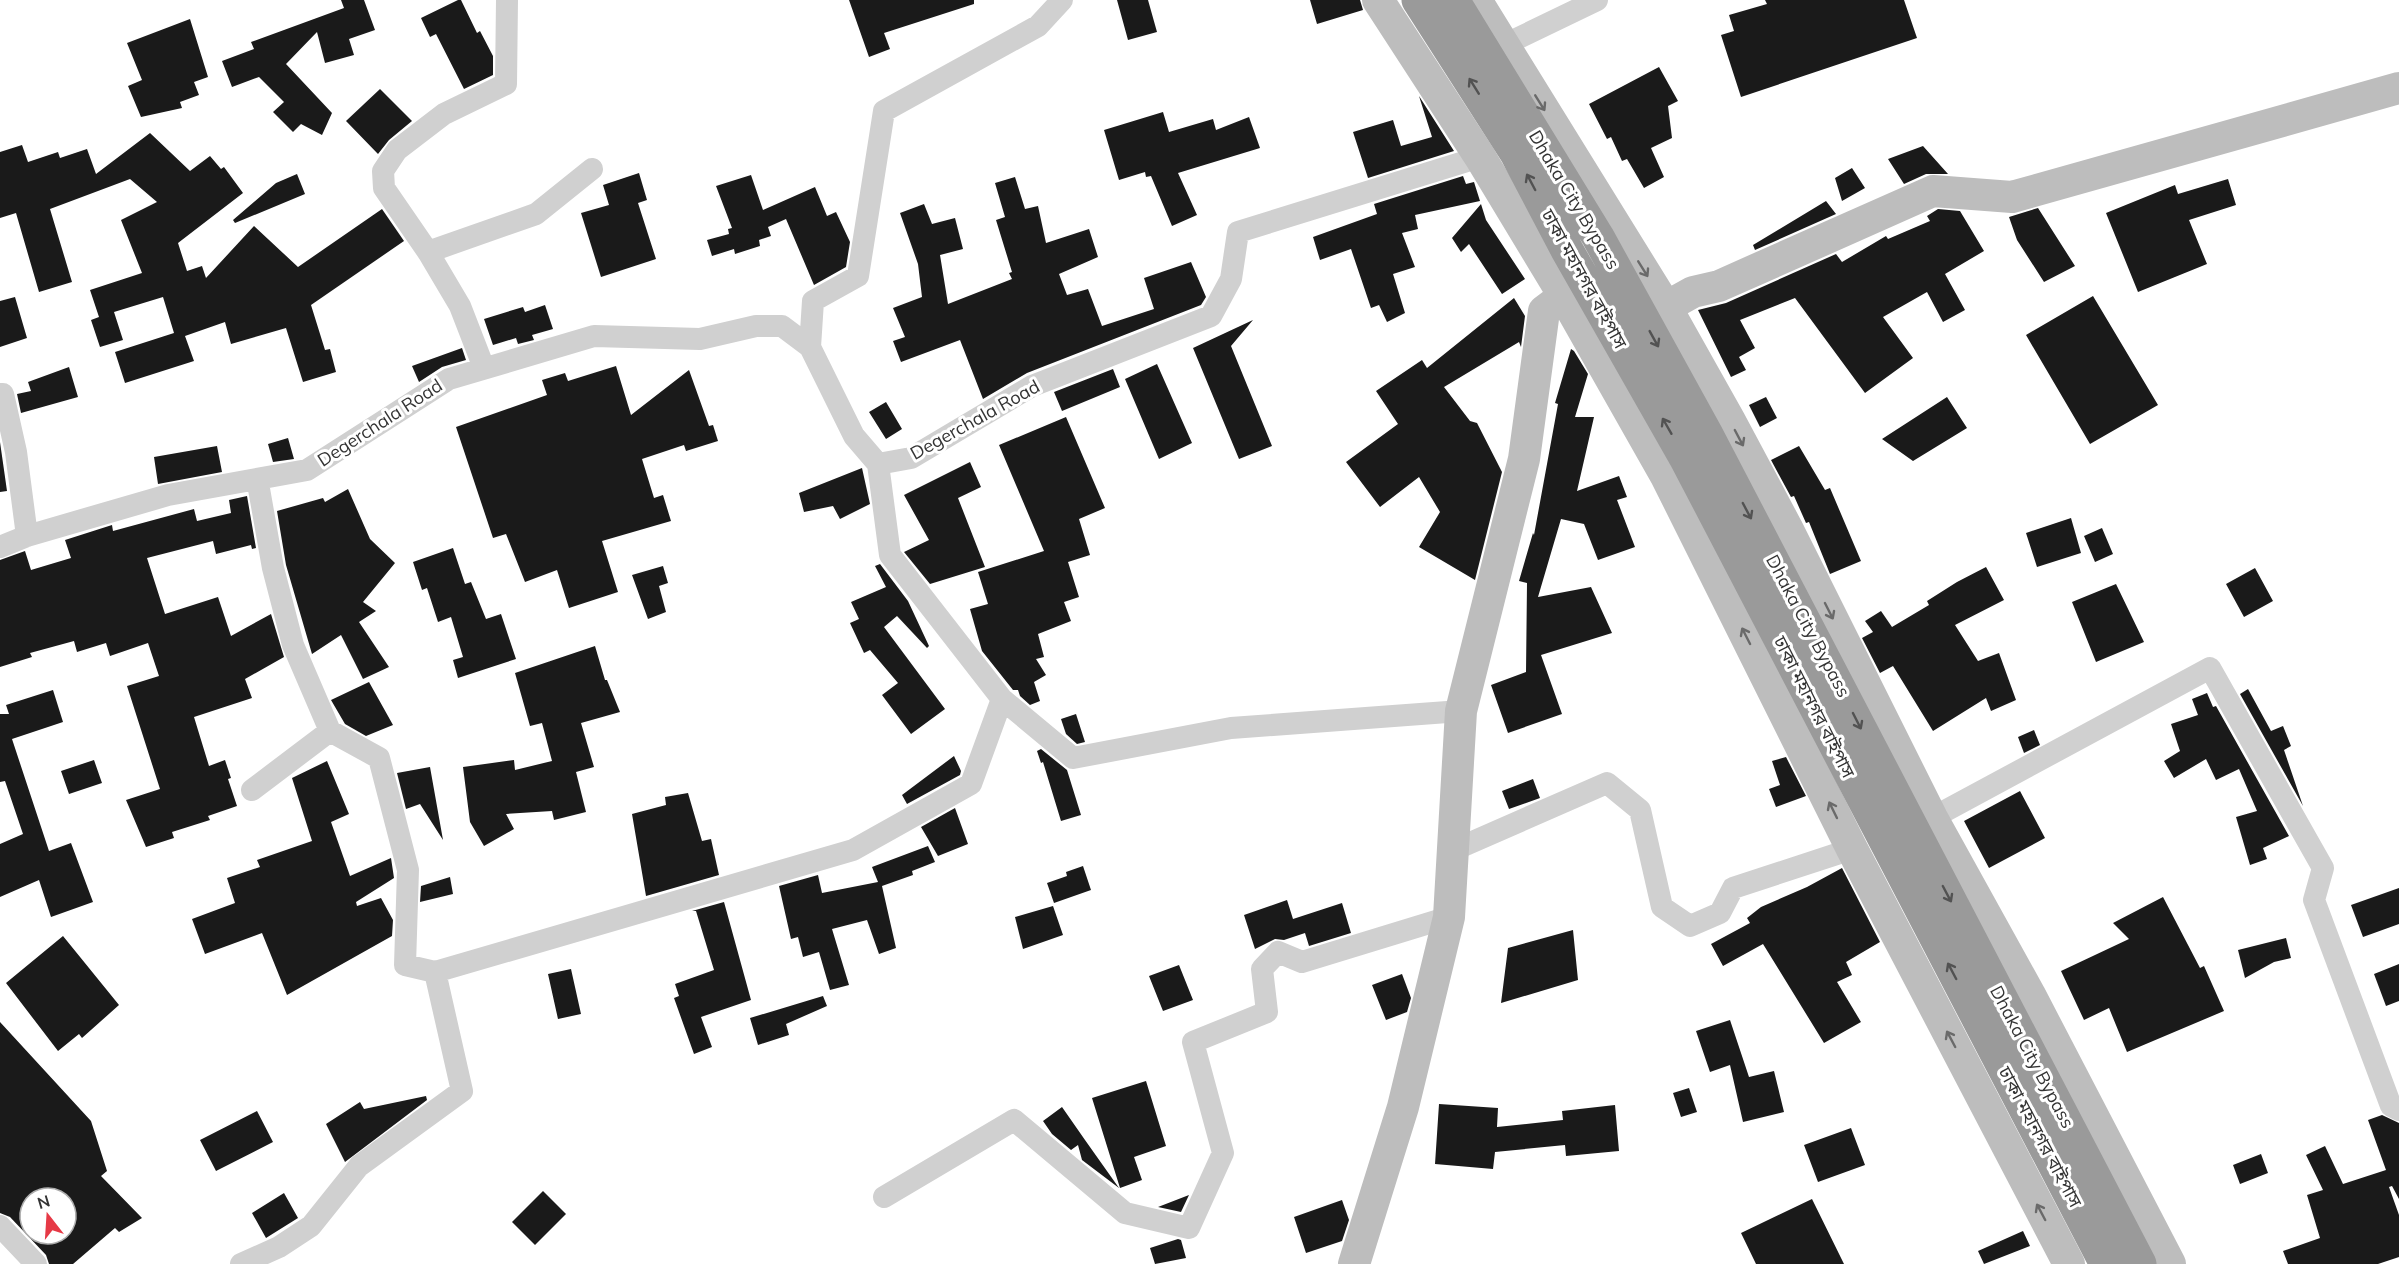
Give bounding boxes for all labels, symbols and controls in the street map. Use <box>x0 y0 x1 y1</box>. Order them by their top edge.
one-way arrow <box>1467 78 1479 95</box>
one-way arrow <box>1534 94 1546 111</box>
street label: Dhaka City Bypass <box>1524 126 1625 273</box>
one-way arrow <box>1525 174 1537 191</box>
street label: ঢাকা মহানগর বাইপাস <box>1536 204 1633 353</box>
one-way arrow <box>1637 260 1649 277</box>
one-way arrow <box>1648 330 1660 347</box>
street label: Degerchala Road <box>313 374 447 472</box>
street label: Degerchala Road <box>906 374 1044 465</box>
one-way arrow <box>1661 418 1673 435</box>
one-way arrow <box>1734 429 1745 447</box>
one-way arrow <box>1742 501 1753 519</box>
street label: Dhaka City Bypass <box>1761 551 1856 701</box>
one-way arrow <box>1824 602 1835 620</box>
one-way arrow <box>1740 627 1751 645</box>
street label: ঢাকা মহানগর বাইপাস <box>1768 631 1860 782</box>
one-way arrow <box>1852 711 1863 729</box>
one-way arrow <box>1827 802 1839 819</box>
one-way arrow <box>1941 885 1953 903</box>
one-way arrow <box>1946 962 1957 980</box>
street label: Dhaka City Bypass <box>1985 982 2080 1132</box>
one-way arrow <box>1945 1031 1956 1049</box>
street label: ঢাকা মহানগর বাইপাস <box>1993 1062 2088 1212</box>
north arrow <box>18 1186 78 1246</box>
text: N <box>35 1190 52 1213</box>
one-way arrow <box>2035 1203 2047 1221</box>

